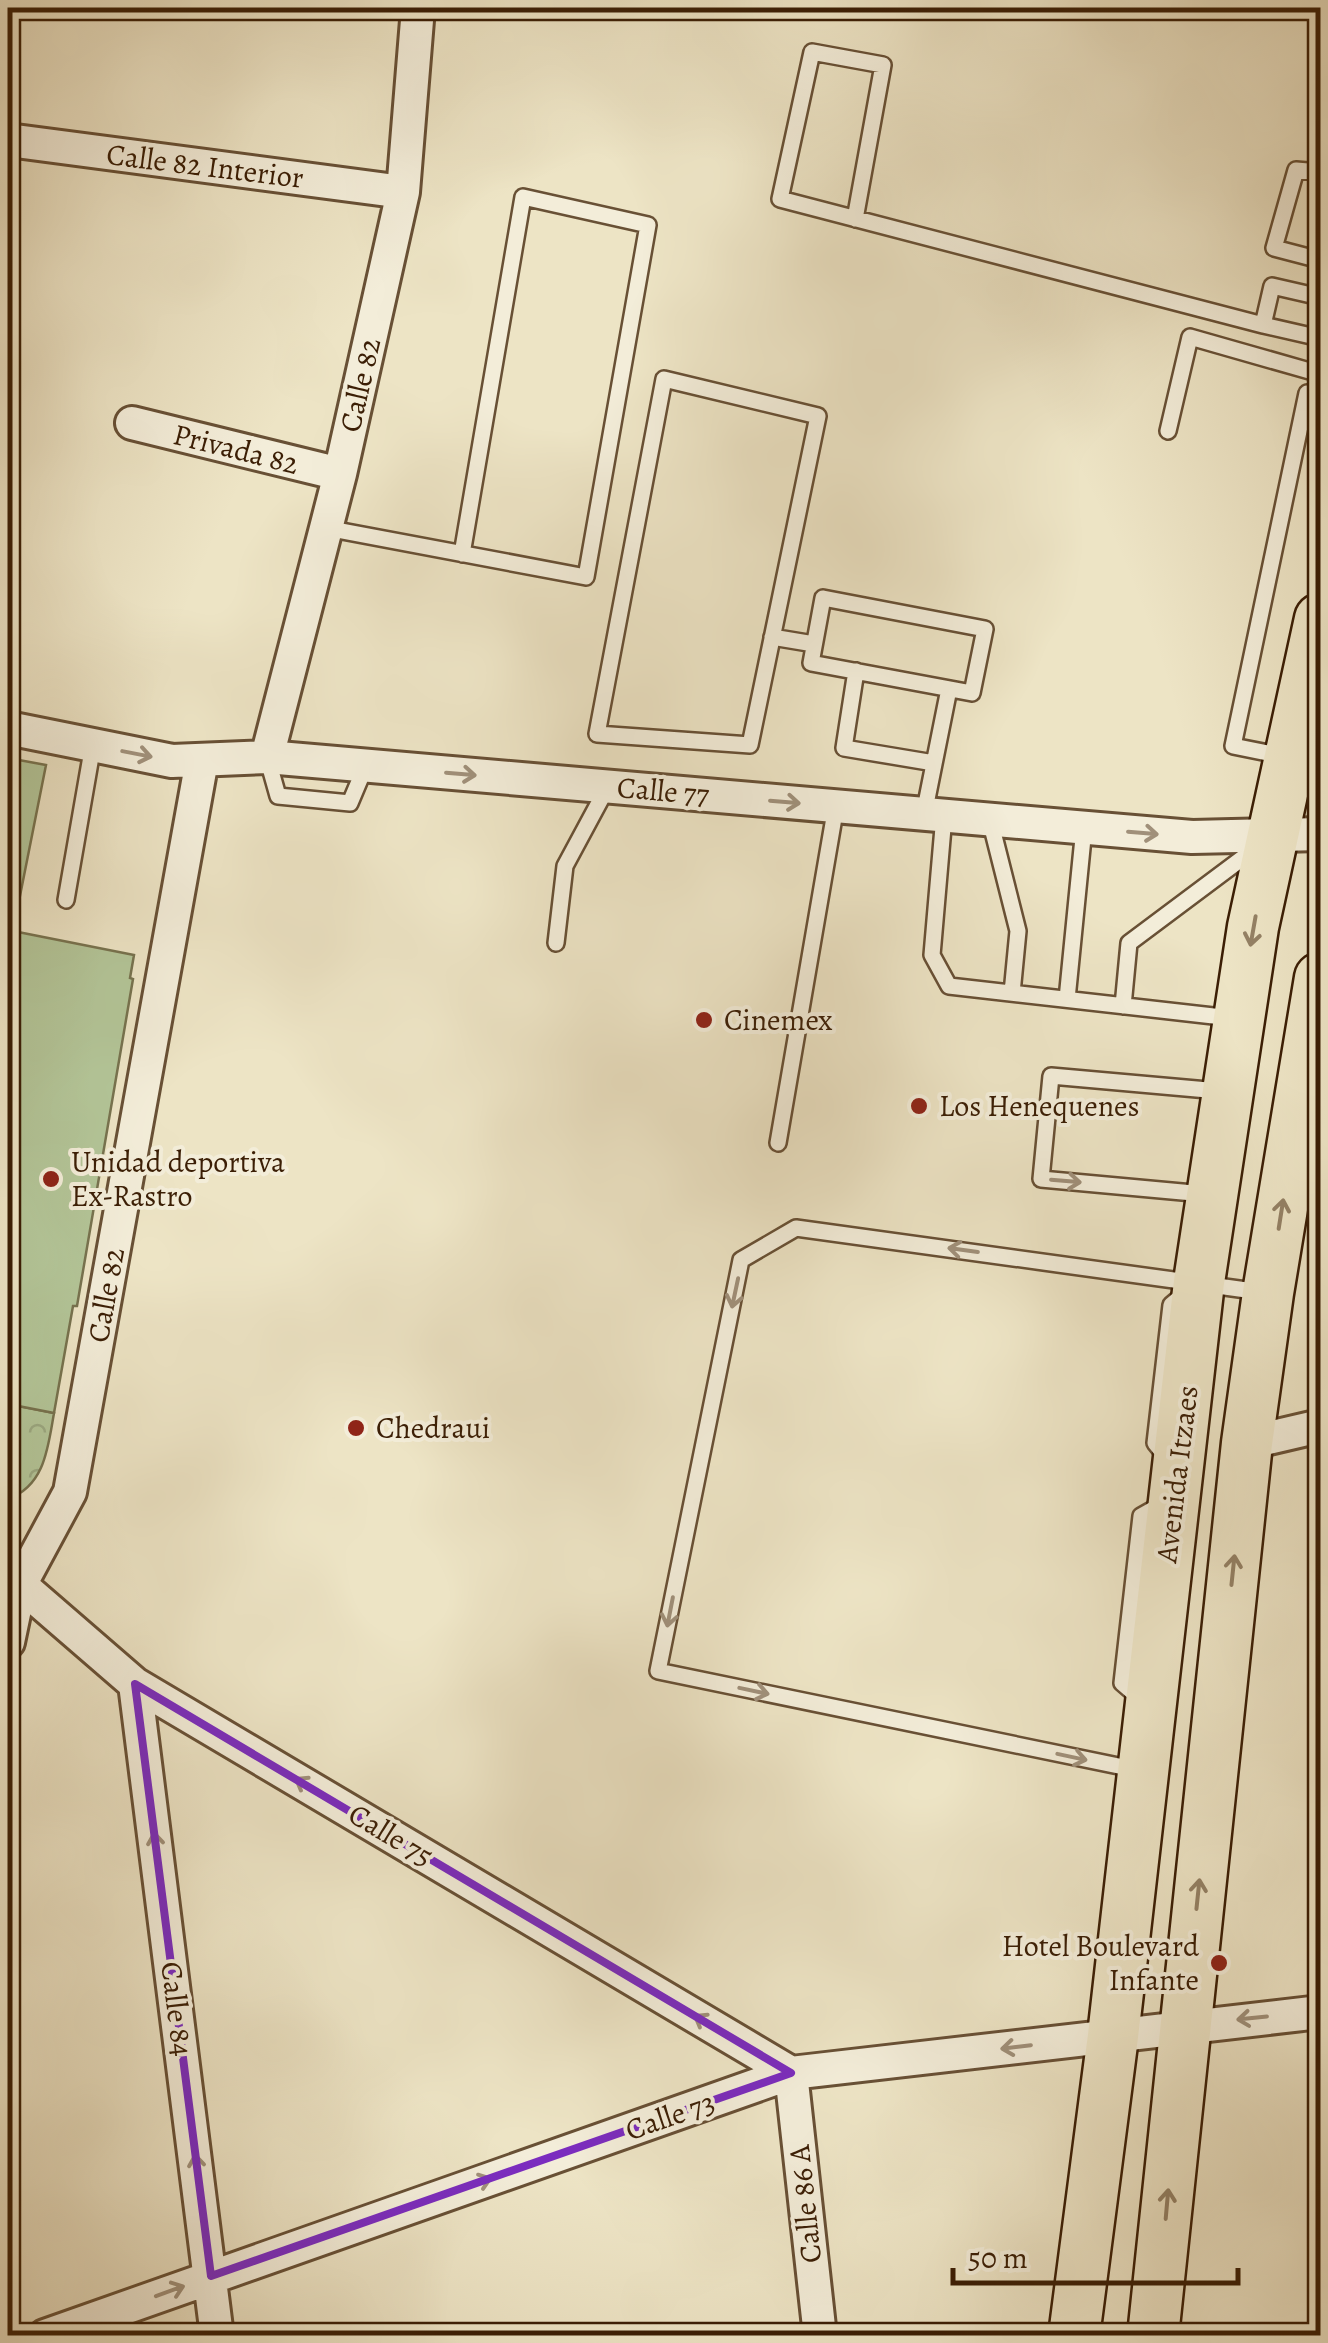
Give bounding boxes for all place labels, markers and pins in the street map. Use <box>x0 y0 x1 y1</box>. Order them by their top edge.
place label: Cinemex <box>724 1000 833 1040</box>
marker: Cinemex <box>693 1009 715 1031</box>
place label: Los Henequenes <box>939 1086 1140 1126</box>
marker: Los Henequenes <box>908 1095 930 1117</box>
place label: Unidad deportiva Ex-Rastro <box>71 1142 285 1216</box>
marker: Unidad deportiva Ex-Rastro <box>40 1168 62 1190</box>
place label: Chedraui <box>376 1408 490 1448</box>
marker: Chedraui <box>345 1417 367 1439</box>
place label: Hotel Boulevard Infante <box>1002 1926 1200 2000</box>
marker: Hotel Boulevard Infante <box>1208 1952 1230 1974</box>

